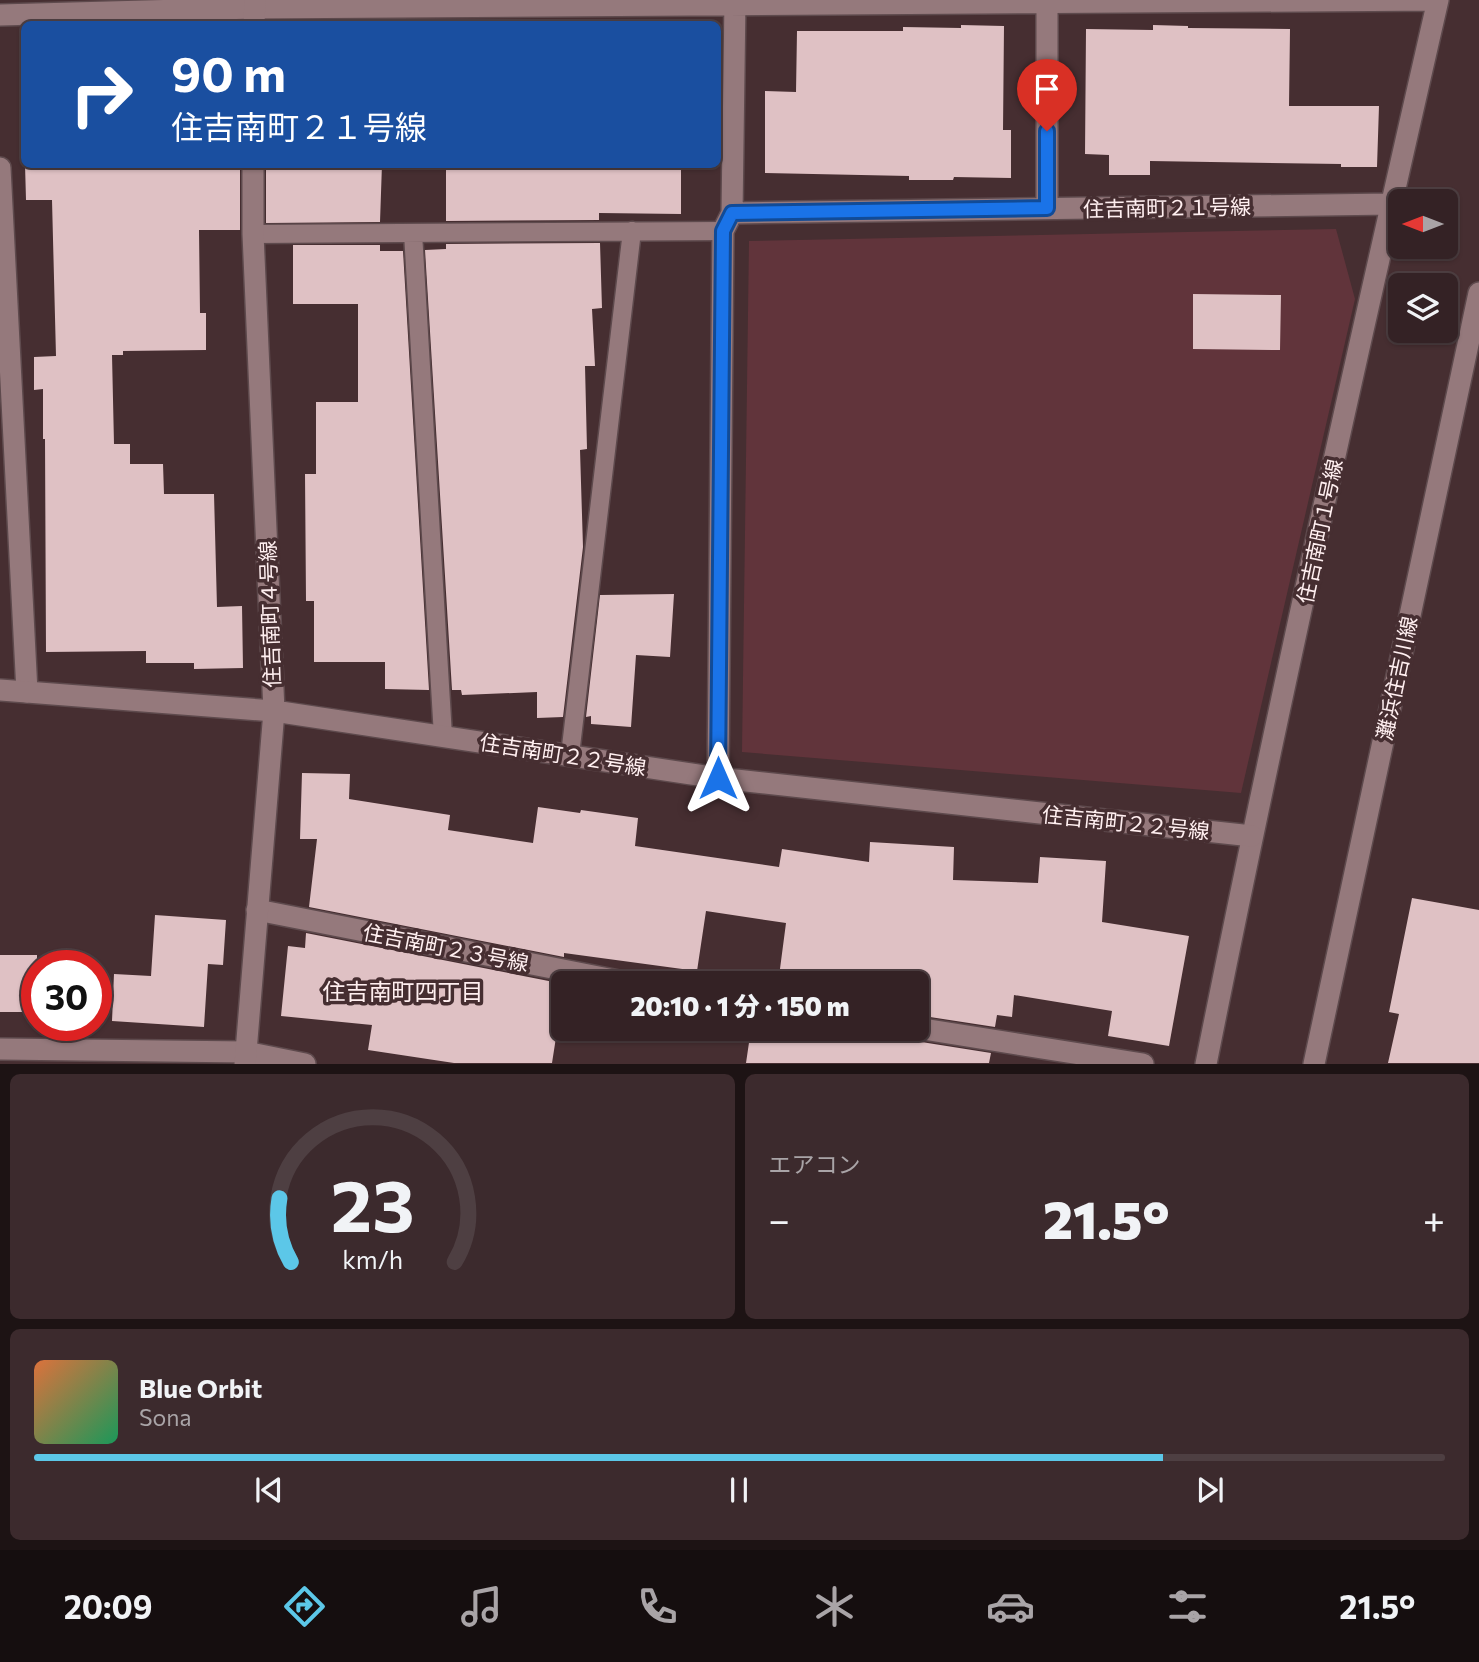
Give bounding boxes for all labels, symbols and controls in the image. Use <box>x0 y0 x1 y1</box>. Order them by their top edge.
text: 90 m <box>171 42 286 102</box>
icon: right <box>56 49 147 140</box>
pin <box>1017 59 1077 131</box>
icon: arrive <box>1028 70 1066 108</box>
text: 住吉南町２１号線 <box>171 106 427 146</box>
north arrow <box>1388 189 1458 259</box>
map controls <box>1388 189 1458 343</box>
street label: 住吉南町２１号線 <box>1083 193 1251 221</box>
button: layers <box>1388 273 1458 343</box>
street label: 住吉南町１号線 <box>1291 457 1347 605</box>
street label: 住吉南町４号線 <box>254 540 284 688</box>
street label: 灘浜住吉川線 <box>1371 614 1421 742</box>
street label: 住吉南町２２号線 <box>478 729 648 779</box>
position arrow <box>681 741 755 815</box>
street label: 住吉南町２２号線 <box>1041 801 1211 843</box>
street label: 住吉南町２３号線 <box>361 919 531 975</box>
speed limit sign: 30 <box>21 950 112 1041</box>
district label: 住吉南町四丁目 <box>323 977 484 1005</box>
text: 20:10 · 1 分 · 150 m <box>630 990 850 1021</box>
text: エアコン <box>769 1150 861 1178</box>
text: 23 <box>330 1159 414 1248</box>
text: 21.5° <box>1043 1186 1170 1250</box>
text: − <box>769 1195 790 1242</box>
text: + <box>1423 1195 1445 1242</box>
text: km/h <box>342 1244 403 1274</box>
text: Blue Orbit <box>139 1372 262 1403</box>
text: Sona <box>139 1403 191 1431</box>
icon: previous <box>250 1471 288 1509</box>
icon: pause <box>720 1471 758 1509</box>
icon: next <box>1191 1471 1229 1509</box>
icon: directions <box>280 1582 329 1631</box>
icon: music <box>457 1582 506 1631</box>
icon: phone <box>633 1582 682 1631</box>
icon: climate <box>810 1582 859 1631</box>
icon: car <box>986 1582 1035 1631</box>
icon: filters <box>1163 1582 1212 1631</box>
text: 20:09 <box>64 1586 153 1626</box>
text: 21.5° <box>1339 1586 1415 1626</box>

